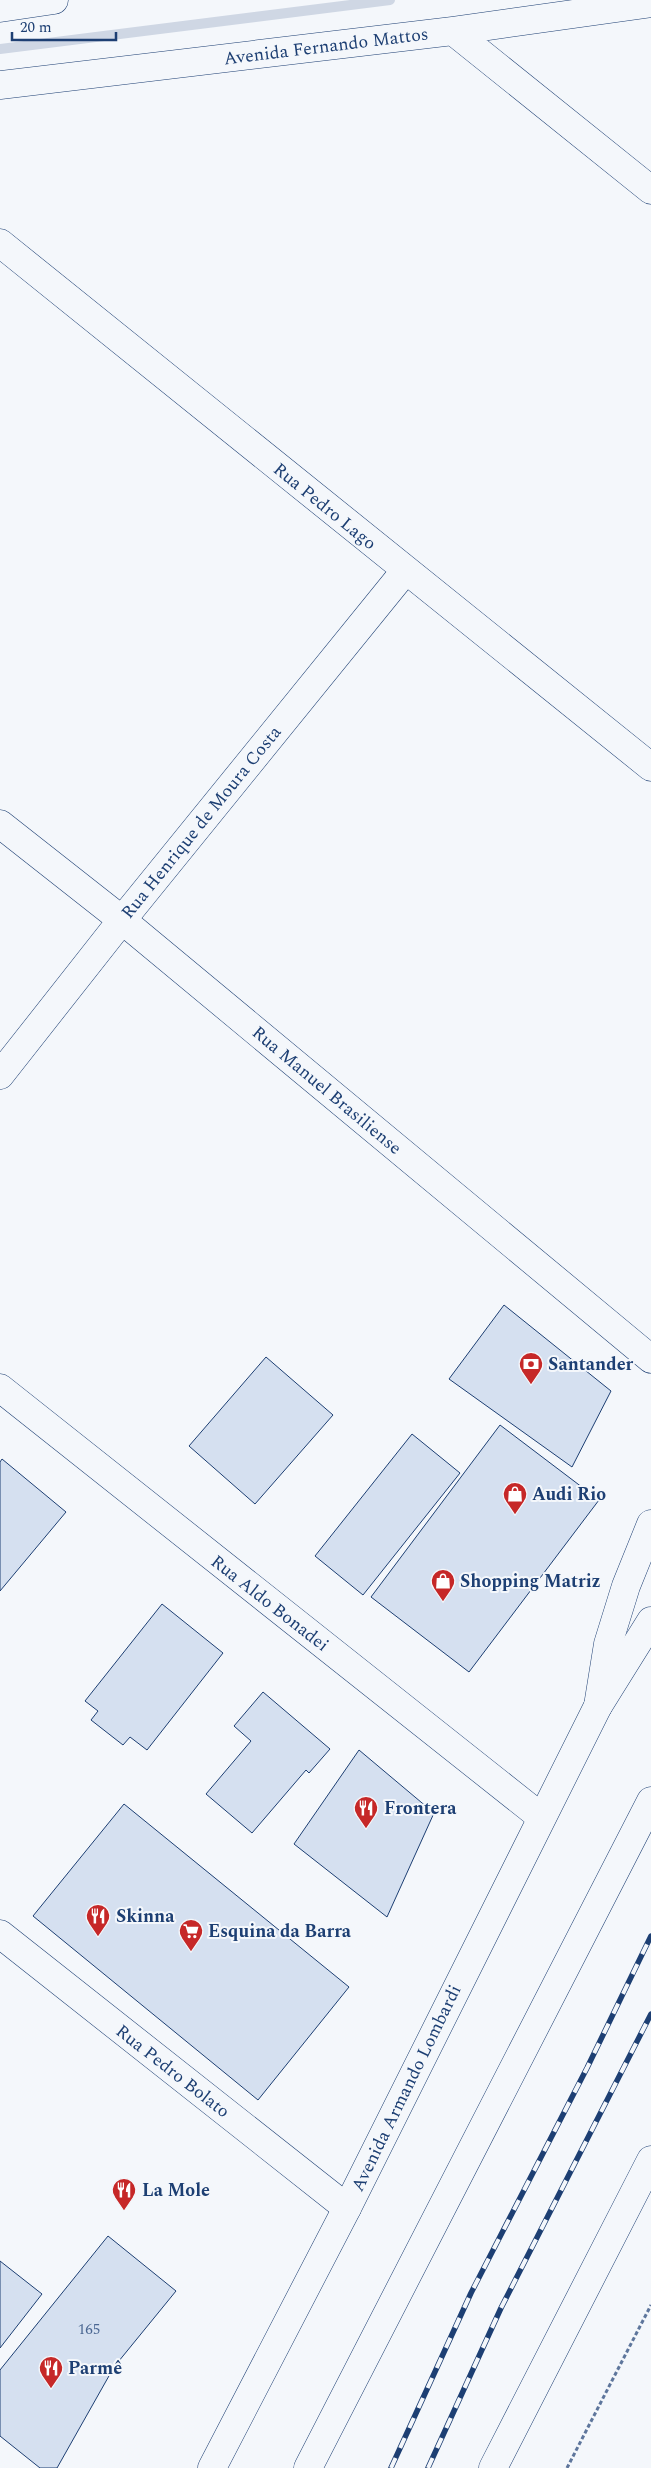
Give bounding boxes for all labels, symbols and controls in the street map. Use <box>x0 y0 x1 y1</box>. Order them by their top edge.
scale bar <box>12 10 116 42</box>
text: 20 m <box>20 16 52 39</box>
street label: Avenida Fernando Mattos <box>222 21 430 72</box>
street label: Rua Pedro Lago <box>267 456 382 557</box>
street label: Rua Henrique de Moura Costa <box>115 720 288 925</box>
street label: Rua Manuel Brasiliense <box>246 1019 408 1161</box>
bank icon: Santander <box>518 1351 544 1385</box>
place label: Santander <box>548 1351 634 1378</box>
shop icon: Audi Rio <box>502 1481 528 1515</box>
place label: Audi Rio <box>532 1481 606 1508</box>
street label: Rua Aldo Bonadei <box>205 1549 335 1658</box>
shop icon: Shopping Matriz <box>430 1568 456 1602</box>
place label: Shopping Matriz <box>460 1568 601 1595</box>
restaurant icon: Frontera <box>353 1795 379 1829</box>
place label: Frontera <box>384 1795 457 1822</box>
restaurant icon: Skinna <box>85 1903 111 1937</box>
place label: Skinna <box>116 1903 175 1930</box>
supermarket icon: Esquina da Barra <box>178 1918 204 1952</box>
place label: Esquina da Barra <box>208 1918 352 1945</box>
street label: Avenida Armando Lombardi <box>344 1980 468 2196</box>
street label: Rua Pedro Bolato <box>110 2018 236 2125</box>
restaurant icon: La Mole <box>111 2177 137 2211</box>
place label: La Mole <box>142 2177 210 2204</box>
house number: 165 <box>78 2318 100 2341</box>
restaurant icon: Parmê <box>38 2355 64 2389</box>
place label: Parmê <box>68 2355 122 2382</box>

